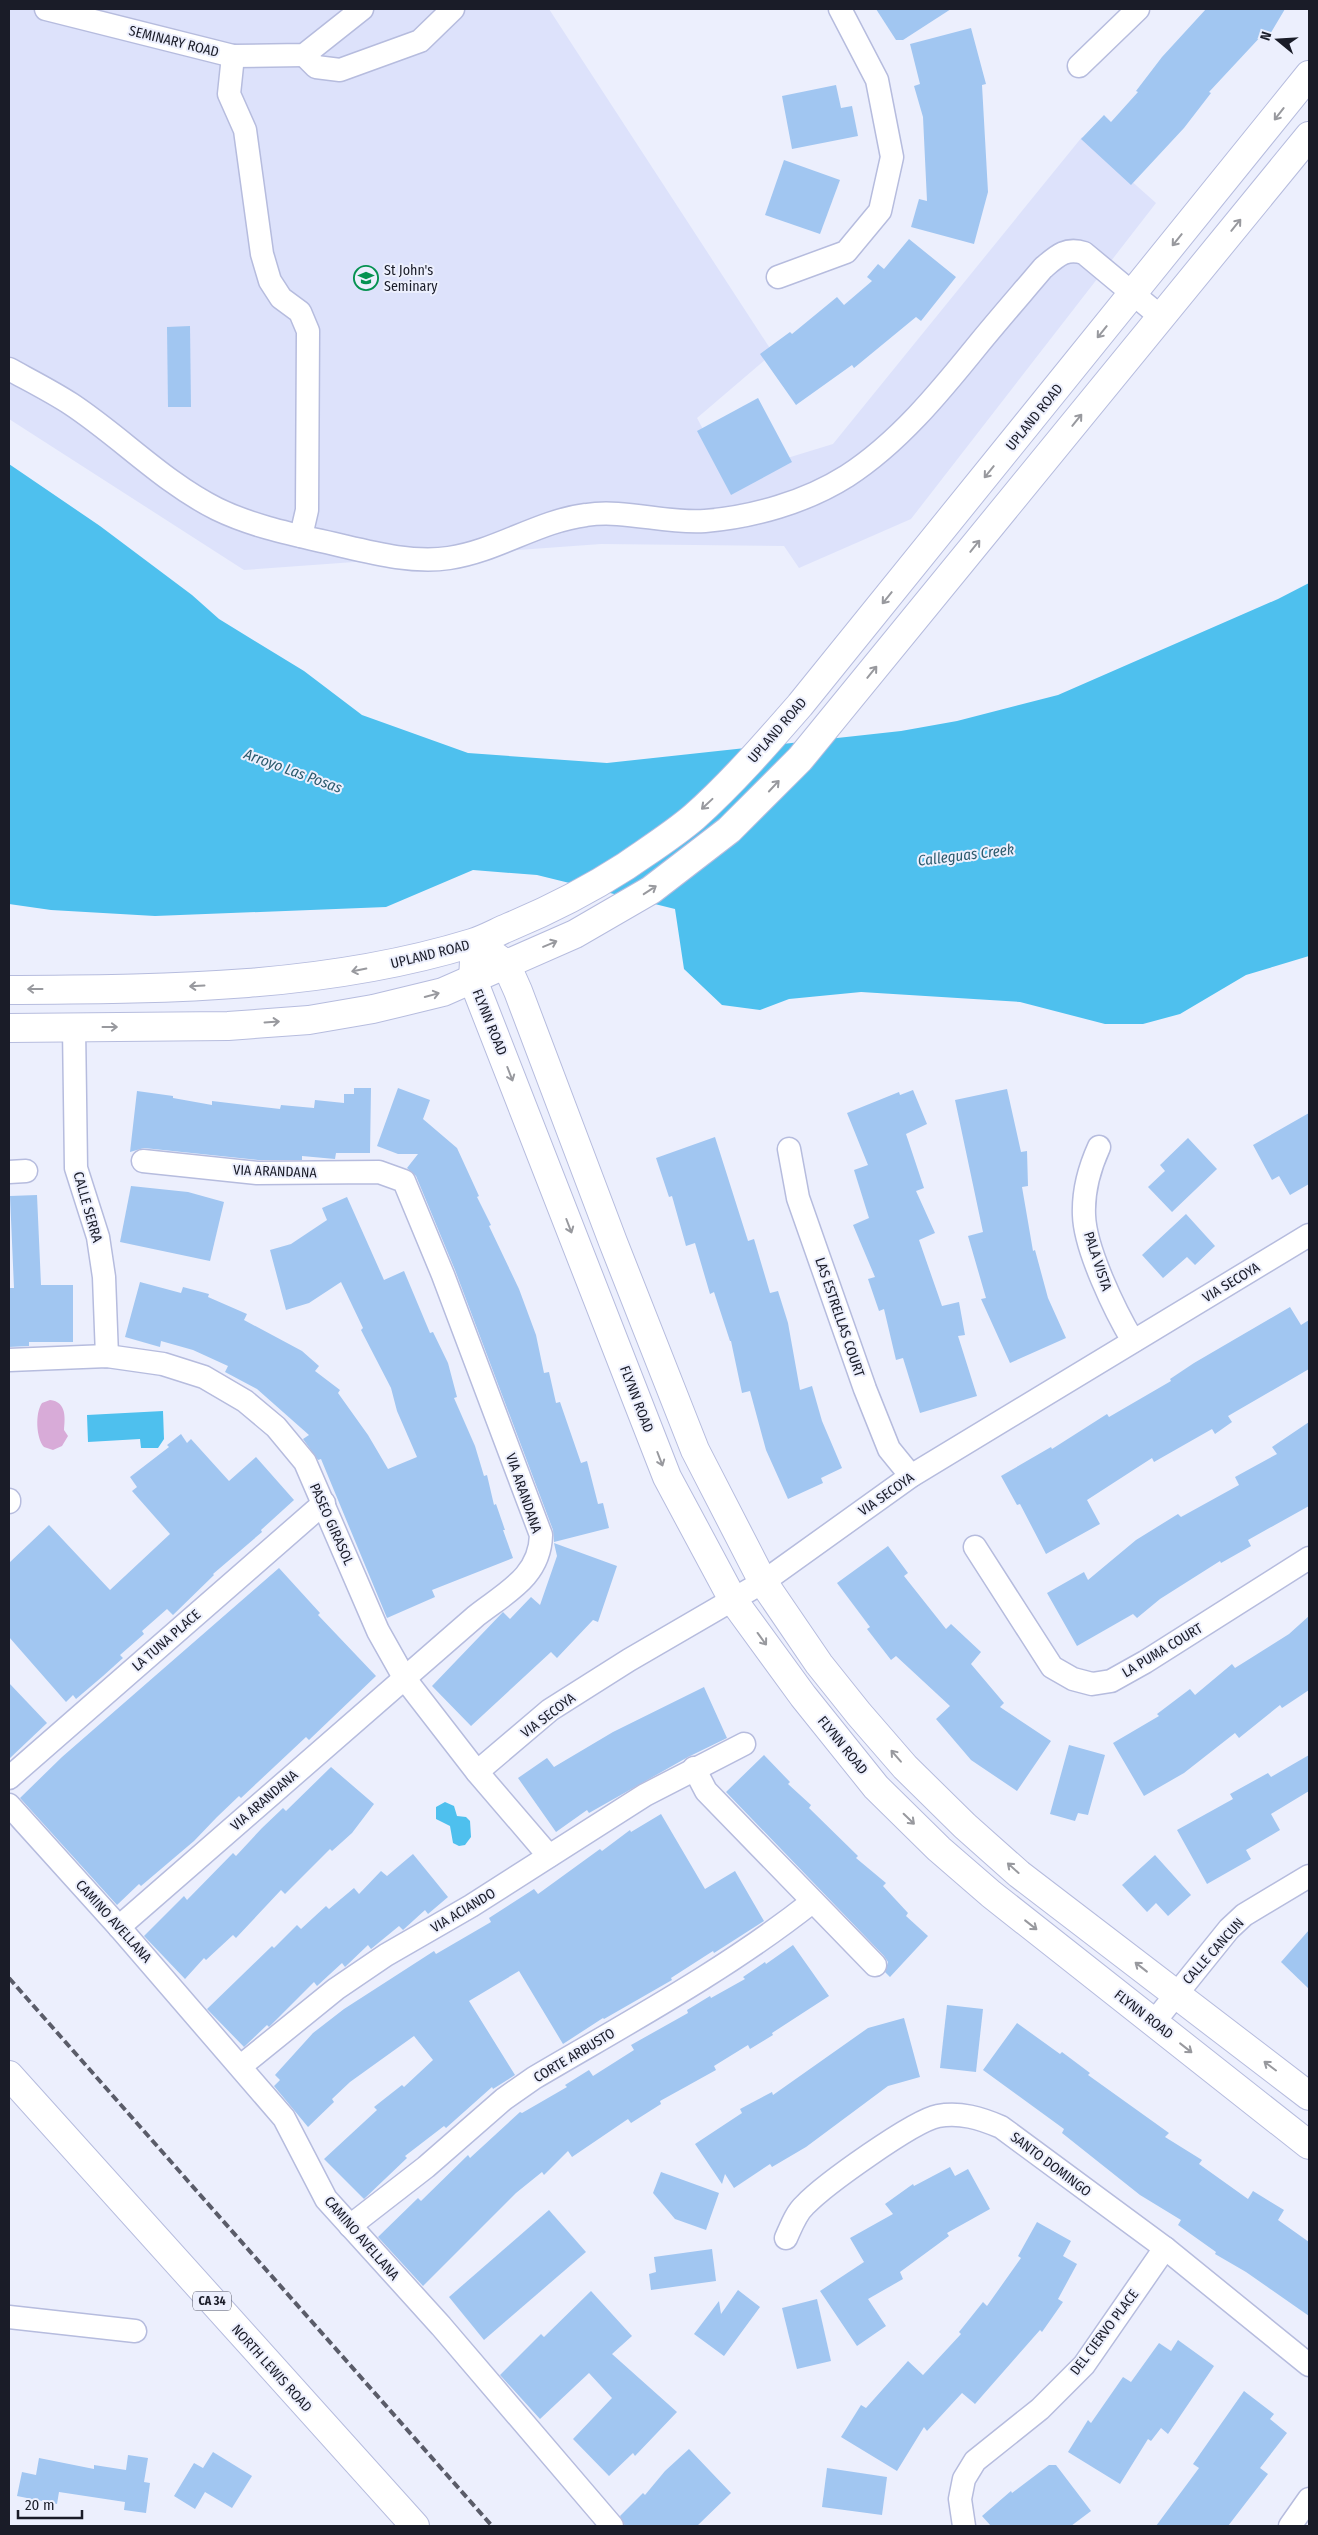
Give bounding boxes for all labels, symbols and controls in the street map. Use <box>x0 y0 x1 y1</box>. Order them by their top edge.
north arrow <box>1253 15 1303 65</box>
street label: SEMINARY ROAD <box>127 22 221 61</box>
text: N <box>1257 30 1275 43</box>
one-way arrow <box>1274 107 1285 120</box>
one-way arrow <box>1230 219 1242 232</box>
one-way arrow <box>1172 233 1183 246</box>
place label: St John's Seminary <box>384 262 438 295</box>
school or university icon: St John's Seminary <box>353 265 379 291</box>
one-way arrow <box>1097 325 1108 338</box>
street label: UPLAND ROAD <box>1002 381 1066 454</box>
one-way arrow <box>1072 413 1083 426</box>
one-way arrow <box>984 465 995 478</box>
one-way arrow <box>969 539 980 552</box>
one-way arrow <box>881 591 892 604</box>
one-way arrow <box>867 665 878 678</box>
street label: UPLAND ROAD <box>744 694 810 766</box>
water label: Arroyo Las Posas <box>241 745 345 797</box>
one-way arrow <box>768 780 780 792</box>
one-way arrow <box>700 798 713 810</box>
water label: Calleguas Creek <box>917 840 1016 870</box>
one-way arrow <box>642 885 656 895</box>
street label: UPLAND ROAD <box>389 936 471 972</box>
one-way arrow <box>542 939 557 949</box>
one-way arrow <box>351 966 367 975</box>
one-way arrow <box>190 981 206 990</box>
one-way arrow <box>27 984 44 994</box>
street label: FLYNN ROAD <box>469 987 511 1058</box>
one-way arrow <box>424 989 440 999</box>
one-way arrow <box>264 1018 280 1027</box>
one-way arrow <box>102 1022 118 1032</box>
one-way arrow <box>506 1066 516 1081</box>
street label: VIA ARANDANA <box>233 1162 318 1181</box>
street label: CALLE SERRA <box>69 1170 106 1245</box>
one-way arrow <box>565 1217 574 1233</box>
street label: PALA VISTA <box>1080 1229 1115 1294</box>
street label: LAS ESTRELLAS COURT <box>811 1255 868 1380</box>
street label: VIA SECOYA <box>1200 1258 1263 1306</box>
street label: FLYNN ROAD <box>616 1363 657 1435</box>
one-way arrow <box>656 1450 665 1466</box>
street label: VIA ARANDANA <box>502 1451 545 1536</box>
street label: VIA SECOYA <box>855 1469 918 1520</box>
street label: PASEO GIRASOL <box>306 1481 357 1568</box>
street label: LA TUNA PLACE <box>129 1606 204 1675</box>
street label: LA PUMA COURT <box>1119 1620 1206 1681</box>
one-way arrow <box>757 1632 767 1646</box>
street label: VIA SECOYA <box>518 1689 579 1741</box>
street label: FLYNN ROAD <box>814 1713 871 1778</box>
one-way arrow <box>890 1749 901 1762</box>
street label: VIA ARANDANA <box>227 1766 302 1834</box>
one-way arrow <box>903 1813 915 1825</box>
one-way arrow <box>1006 1862 1019 1874</box>
street label: CAMINO AVELLANA <box>72 1877 156 1967</box>
street label: VIA ACIANDO <box>428 1884 499 1936</box>
street label: CALLE CANCUN <box>1179 1915 1248 1988</box>
one-way arrow <box>1024 1920 1037 1931</box>
one-way arrow <box>1135 1962 1148 1973</box>
street label: FLYNN ROAD <box>1111 1986 1177 2043</box>
street label: CORTE ARBUSTO <box>531 2024 618 2086</box>
one-way arrow <box>1180 2042 1193 2053</box>
one-way arrow <box>1264 2061 1277 2072</box>
street label: SANTO DOMINGO <box>1007 2129 1095 2200</box>
street label: CAMINO AVELLANA <box>321 2193 403 2284</box>
street label: DEL CIERVO PLACE <box>1067 2286 1142 2378</box>
road number: CA 34 <box>193 2292 231 2310</box>
street label: NORTH LEWIS ROAD <box>228 2321 315 2416</box>
scale bar <box>18 2488 81 2520</box>
text: 20 m <box>25 2496 55 2514</box>

